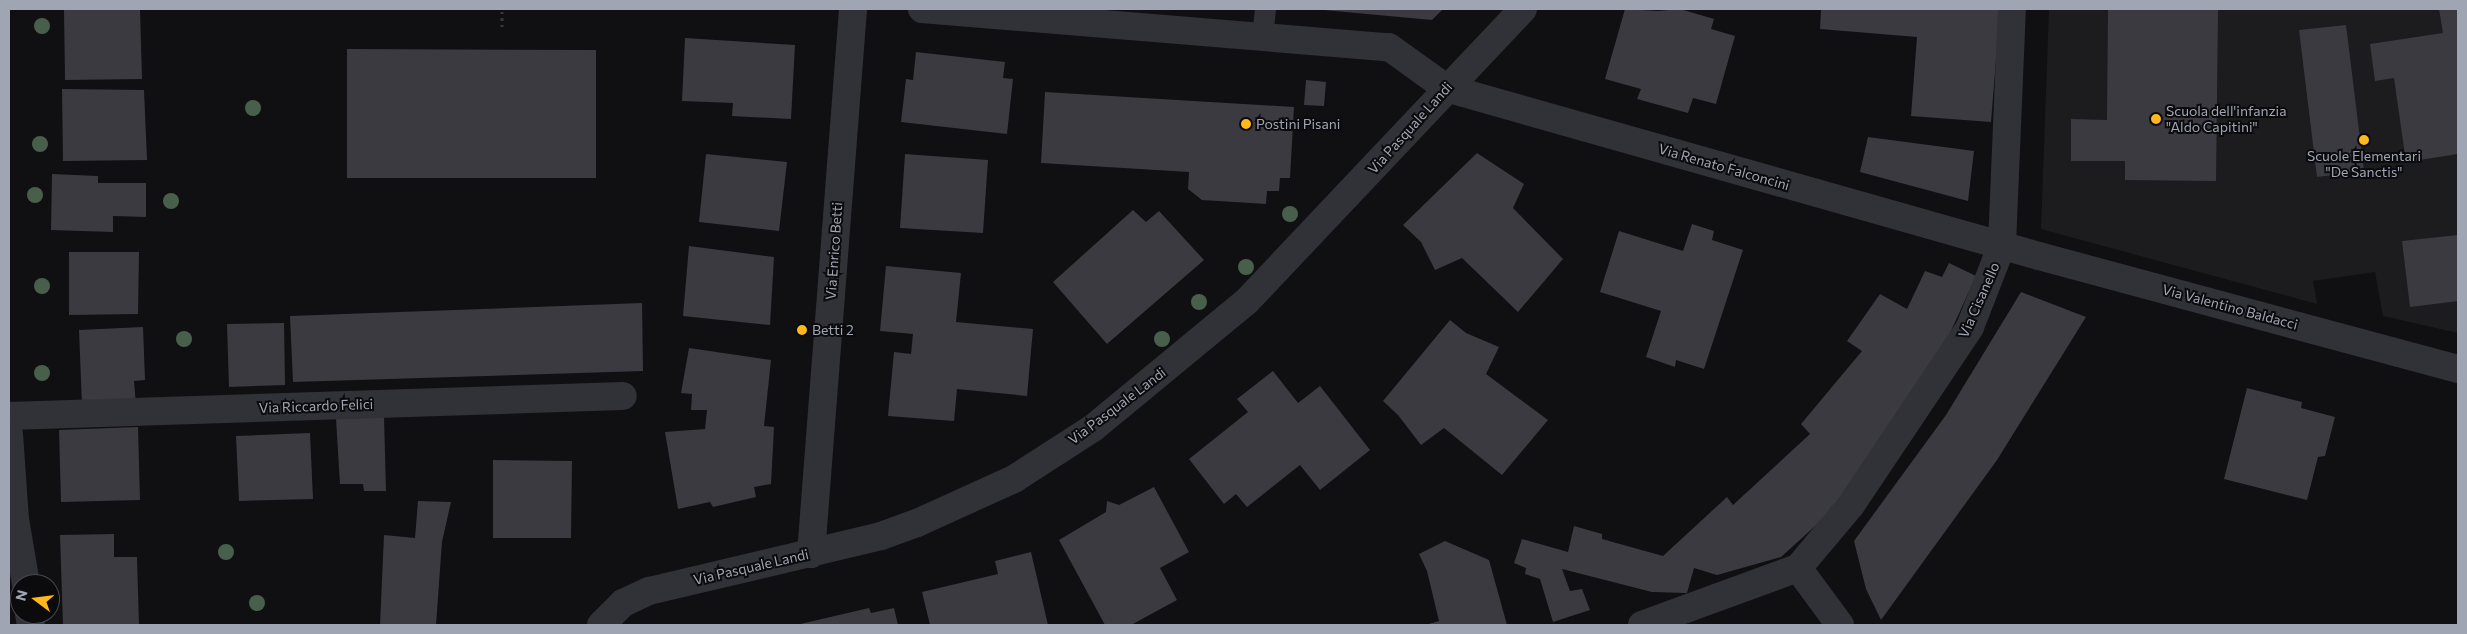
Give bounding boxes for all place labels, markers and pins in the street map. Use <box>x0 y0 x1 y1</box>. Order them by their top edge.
place label: Scuola dell'infanzia "Aldo Capitini" <box>2166 103 2287 136</box>
marker: Scuola dell'infanzia "Aldo Capitini" <box>2150 113 2162 125</box>
place label: Postini Pisani <box>1256 116 1340 132</box>
marker: Postini Pisani <box>1240 118 1252 130</box>
marker: Scuole Elementari "De Sanctis" <box>2358 134 2370 146</box>
place label: Scuole Elementari "De Sanctis" <box>2307 148 2421 180</box>
place label: Betti 2 <box>812 322 854 338</box>
marker: Betti 2 <box>796 324 808 336</box>

